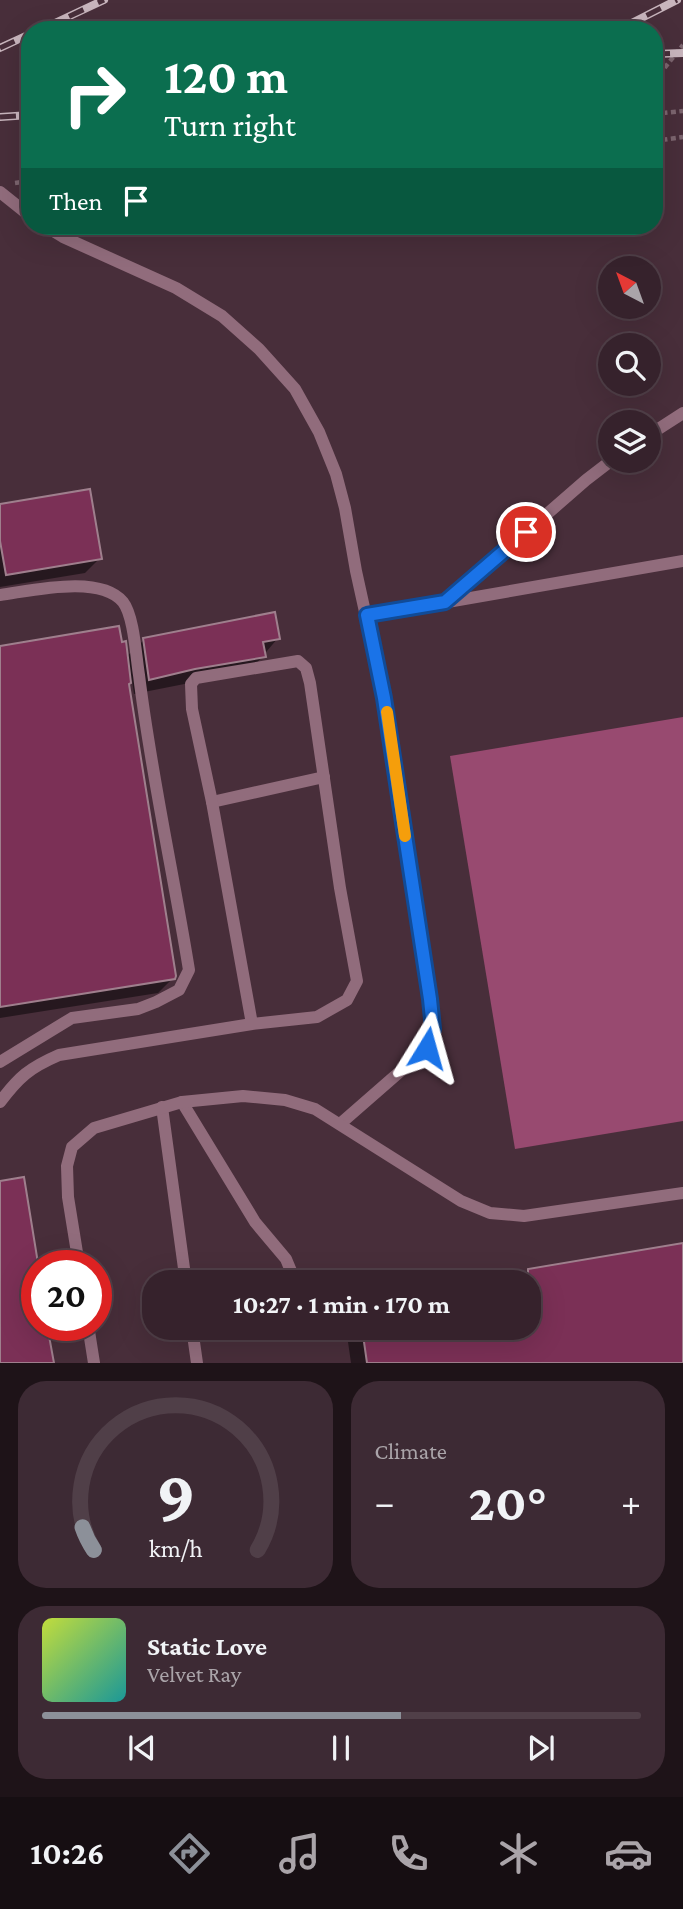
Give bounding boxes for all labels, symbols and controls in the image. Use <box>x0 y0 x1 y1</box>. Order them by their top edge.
icon: right <box>49 49 140 140</box>
text: 120 m <box>164 49 288 104</box>
text: Turn right <box>164 107 296 143</box>
icon: arrive <box>117 182 155 220</box>
text: Then <box>49 187 103 216</box>
north arrow <box>598 256 662 318</box>
map controls <box>598 256 661 473</box>
button: search <box>598 333 661 396</box>
button: layers <box>598 410 661 473</box>
pin <box>496 502 556 562</box>
icon: arrive <box>507 513 545 551</box>
position arrow <box>390 1011 464 1085</box>
speed limit sign: 20 <box>21 1250 112 1341</box>
text: 10:27 · 1 min · 170 m <box>233 1290 450 1319</box>
text: Climate <box>375 1438 447 1464</box>
text: 9 <box>155 1456 195 1537</box>
text: 20° <box>469 1473 547 1531</box>
text: − <box>375 1481 395 1523</box>
text: + <box>621 1481 641 1523</box>
text: km/h <box>148 1535 202 1562</box>
text: Static Love <box>147 1632 267 1661</box>
text: Velvet Ray <box>147 1661 241 1687</box>
icon: previous <box>123 1729 161 1767</box>
icon: pause <box>322 1729 360 1767</box>
icon: next <box>522 1729 560 1767</box>
icon: directions <box>165 1829 214 1878</box>
icon: music <box>275 1829 324 1878</box>
icon: phone <box>384 1829 433 1878</box>
icon: climate <box>494 1829 543 1878</box>
icon: car <box>604 1829 653 1878</box>
text: 10:26 <box>30 1835 104 1871</box>

